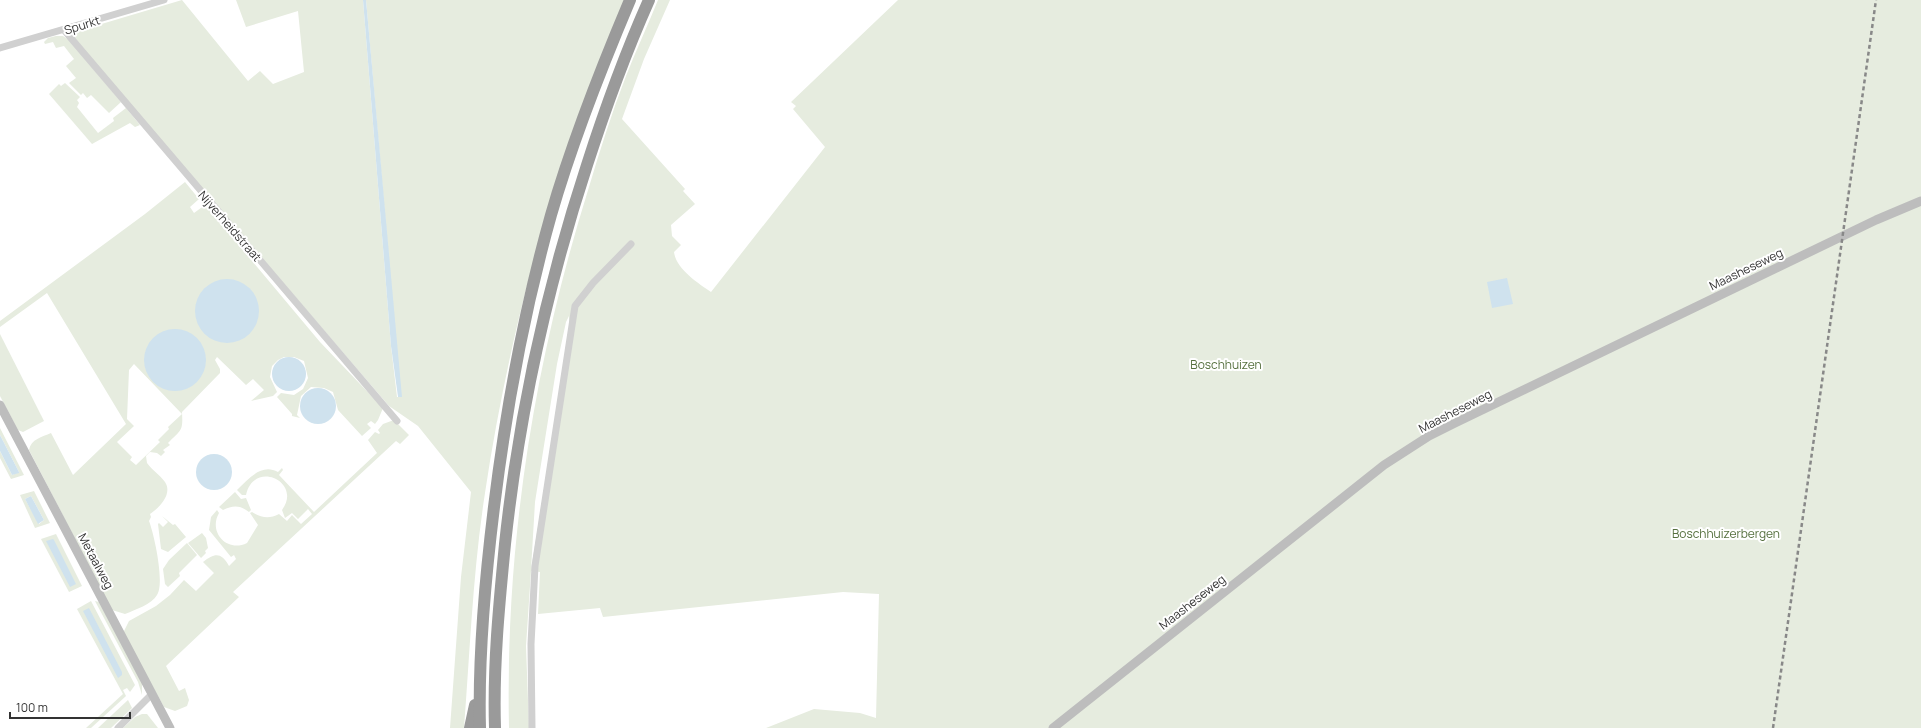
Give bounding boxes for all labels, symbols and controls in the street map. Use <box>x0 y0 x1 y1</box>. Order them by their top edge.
street label: Spurkt <box>62 11 102 38</box>
street label: Nijverheidstraat <box>195 187 266 265</box>
street label: Maasheseweg <box>1706 244 1786 294</box>
park label: Boschhuizen <box>1190 356 1262 373</box>
street label: Maasheseweg <box>1415 385 1495 437</box>
park label: Boschhuizerbergen <box>1672 525 1780 542</box>
street label: Metaalweg <box>74 530 118 592</box>
street label: Maasheseweg <box>1155 571 1229 633</box>
scale bar <box>10 694 130 720</box>
text: 100 m <box>16 699 48 716</box>

